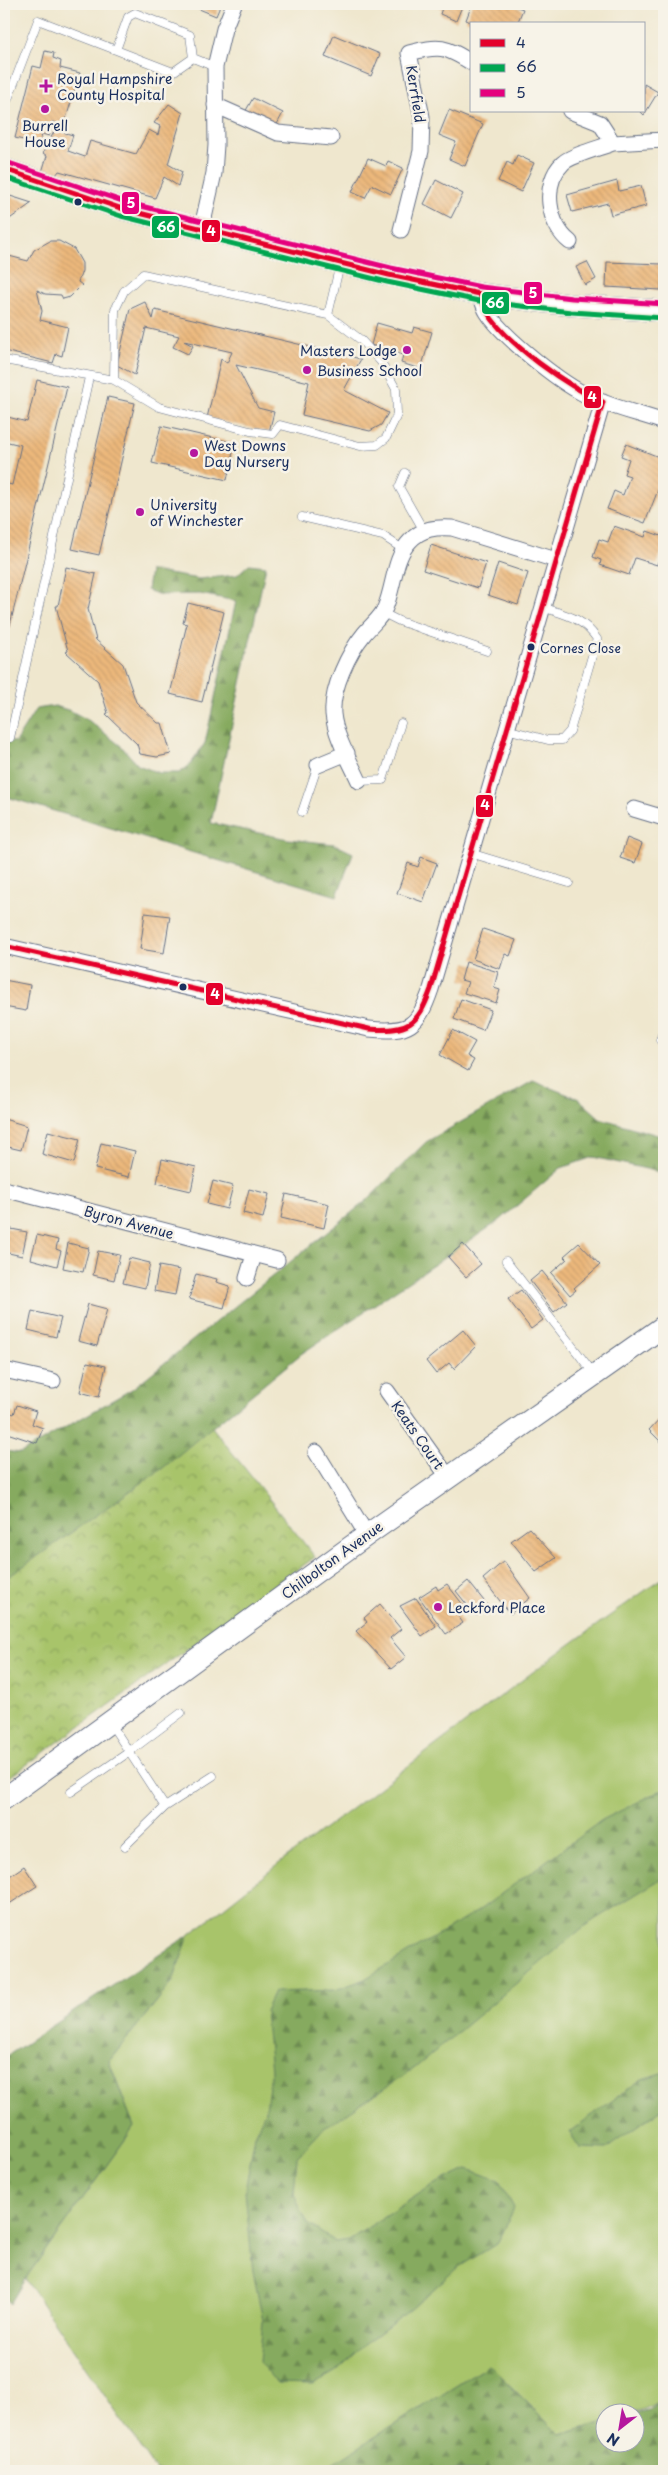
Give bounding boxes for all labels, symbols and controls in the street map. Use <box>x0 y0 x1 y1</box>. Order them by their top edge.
legend <box>470 22 646 112</box>
text: 4 <box>516 30 526 53</box>
text: 66 <box>516 54 537 77</box>
street label: Kerrfield <box>401 64 431 124</box>
place label: Royal Hampshire County Hospital <box>57 68 172 105</box>
marker: Royal Hampshire County Hospital <box>39 79 53 93</box>
text: 5 <box>516 80 526 103</box>
marker: Burrell House <box>39 103 51 115</box>
place label: Burrell House <box>22 115 68 152</box>
line badge: 5 <box>121 191 140 215</box>
text: 5 <box>127 192 136 213</box>
unlabelled marker <box>73 197 83 207</box>
line badge: 66 <box>151 215 180 239</box>
text: 66 <box>157 216 175 237</box>
line badge: 4 <box>201 219 221 243</box>
text: 4 <box>206 220 216 241</box>
line badge: 5 <box>523 281 543 305</box>
text: 5 <box>529 282 538 303</box>
line badge: 66 <box>481 291 510 315</box>
text: 66 <box>486 292 504 313</box>
place label: Masters Lodge <box>300 340 397 361</box>
marker: Masters Lodge <box>401 344 413 356</box>
place label: Business School <box>317 360 422 381</box>
marker: Business School <box>301 364 313 376</box>
line badge: 4 <box>583 385 602 409</box>
text: 4 <box>587 386 597 407</box>
place label: West Downs Day Nursery <box>204 435 290 472</box>
marker: West Downs Day Nursery <box>188 447 200 459</box>
place label: University of Winchester <box>150 494 244 531</box>
marker: University of Winchester <box>134 506 146 518</box>
place label: Cornes Close <box>540 638 621 657</box>
marker: Cornes Close <box>526 642 536 652</box>
line badge: 4 <box>475 794 494 818</box>
text: 4 <box>480 794 490 815</box>
unlabelled marker <box>178 982 188 992</box>
line badge: 4 <box>205 982 224 1006</box>
text: 4 <box>210 983 220 1004</box>
street label: Byron Avenue <box>82 1200 177 1244</box>
street label: Keats Court <box>387 1396 450 1474</box>
street label: Chilbolton Avenue <box>277 1516 388 1604</box>
place label: Leckford Place <box>448 1597 546 1618</box>
marker: Leckford Place <box>432 1601 444 1613</box>
north arrow <box>596 2402 646 2452</box>
text: N <box>603 2428 623 2451</box>

